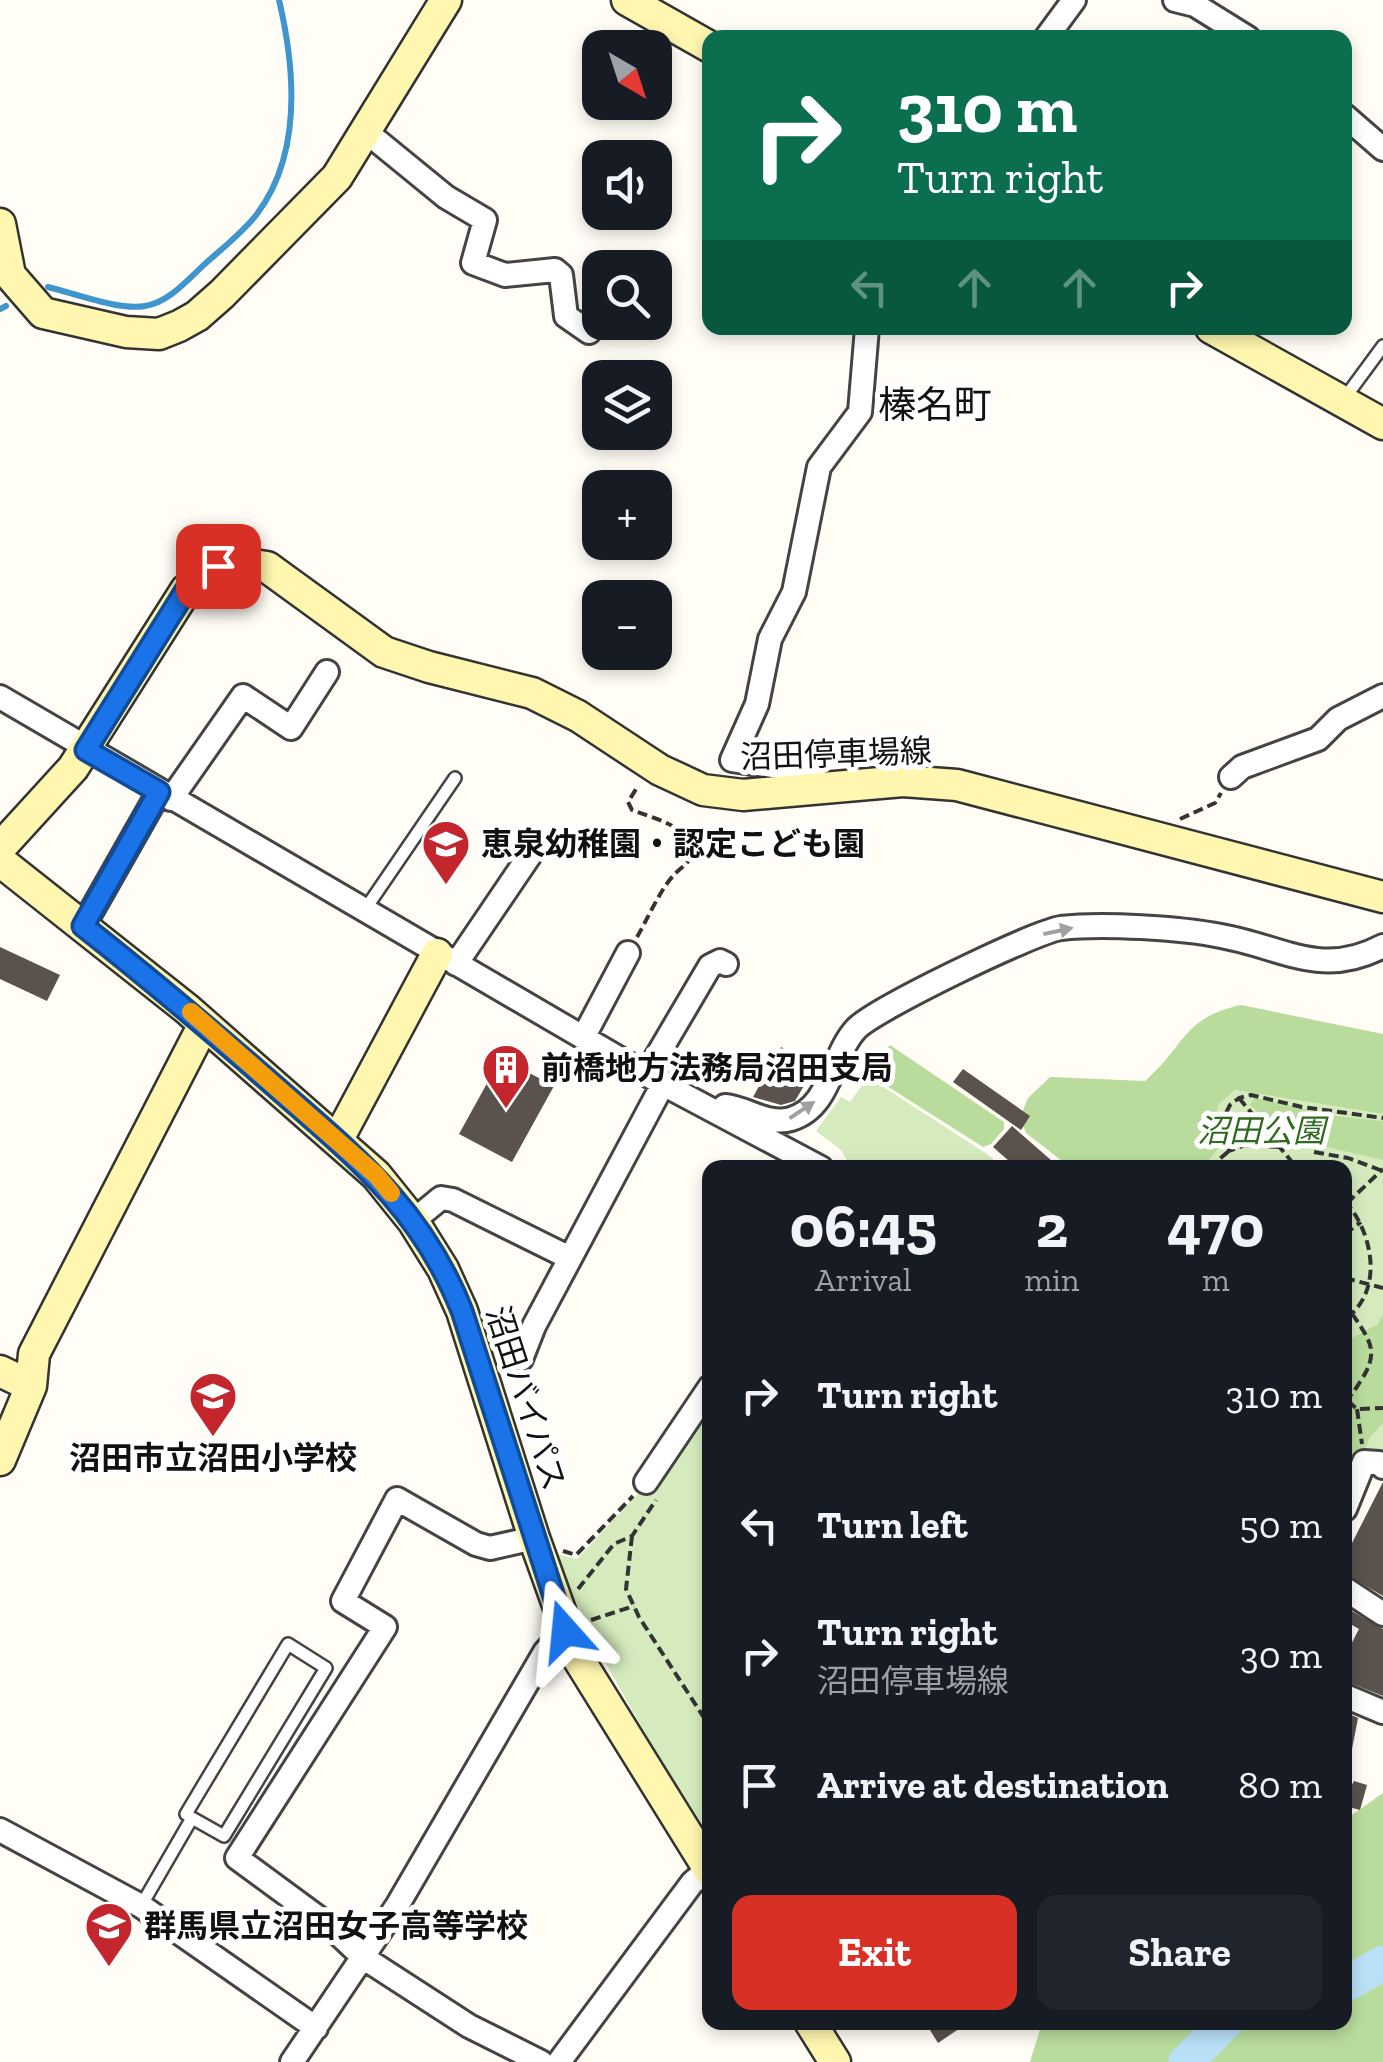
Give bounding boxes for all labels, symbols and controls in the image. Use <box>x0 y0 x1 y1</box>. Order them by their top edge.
north arrow <box>582 30 672 120</box>
map controls <box>582 30 672 670</box>
text: 310 m <box>897 66 1077 150</box>
icon: right <box>732 70 862 200</box>
button: sound <box>582 140 672 230</box>
text: Turn right <box>897 151 1103 205</box>
button: search <box>582 250 672 340</box>
icon: left <box>842 260 897 315</box>
icon: ahead <box>947 260 1002 315</box>
icon: ahead <box>1052 260 1107 315</box>
icon: right <box>1157 260 1212 315</box>
button: layers <box>582 360 672 450</box>
district label: 榛名町 <box>878 382 992 428</box>
button: + <box>582 470 672 560</box>
pin <box>176 524 261 609</box>
icon: arrive <box>191 539 246 594</box>
button: − <box>582 580 672 670</box>
street label: 沼田停車場線 <box>739 732 933 776</box>
school or university icon: 恵泉幼稚園・認定こども園 <box>420 818 472 886</box>
place label: 恵泉幼稚園・認定こども園 <box>481 825 865 863</box>
one-way arrow <box>1043 923 1074 938</box>
building icon: 前橋地方法務局沼田支局 <box>480 1042 532 1110</box>
place label: 前橋地方法務局沼田支局 <box>541 1049 893 1087</box>
one-way arrow <box>788 1101 815 1121</box>
park label: 沼田公園 <box>1197 1112 1329 1150</box>
text: 06:45 <box>790 1190 937 1262</box>
text: 2 <box>1036 1190 1068 1262</box>
text: 470 <box>1167 1190 1264 1262</box>
text: Arrival <box>815 1261 911 1299</box>
text: min <box>1024 1261 1079 1299</box>
text: m <box>1202 1261 1230 1299</box>
street label: 沼田バイパス <box>478 1301 574 1495</box>
icon: right <box>732 1368 787 1423</box>
school or university icon: 沼田市立沼田小学校 <box>187 1370 239 1438</box>
text: Turn right <box>817 1372 997 1418</box>
text: 310 m <box>1225 1372 1322 1418</box>
place label: 沼田市立沼田小学校 <box>69 1439 357 1477</box>
icon: left <box>732 1498 787 1553</box>
text: Turn left <box>817 1502 968 1548</box>
text: 50 m <box>1239 1502 1322 1548</box>
position arrow <box>513 1579 617 1683</box>
text: Turn right <box>817 1609 997 1655</box>
icon: right <box>732 1628 787 1683</box>
text: 30 m <box>1240 1632 1322 1678</box>
text: 沼田停車場線 <box>817 1662 1009 1700</box>
icon: arrive <box>732 1758 787 1813</box>
text: Arrive at destination <box>817 1762 1168 1808</box>
text: 80 m <box>1238 1762 1322 1808</box>
button: Exit <box>732 1895 1017 2010</box>
button: Share <box>1037 1895 1322 2010</box>
school or university icon: 群馬県立沼田女子高等学校 <box>83 1900 135 1968</box>
place label: 群馬県立沼田女子高等学校 <box>144 1907 528 1945</box>

